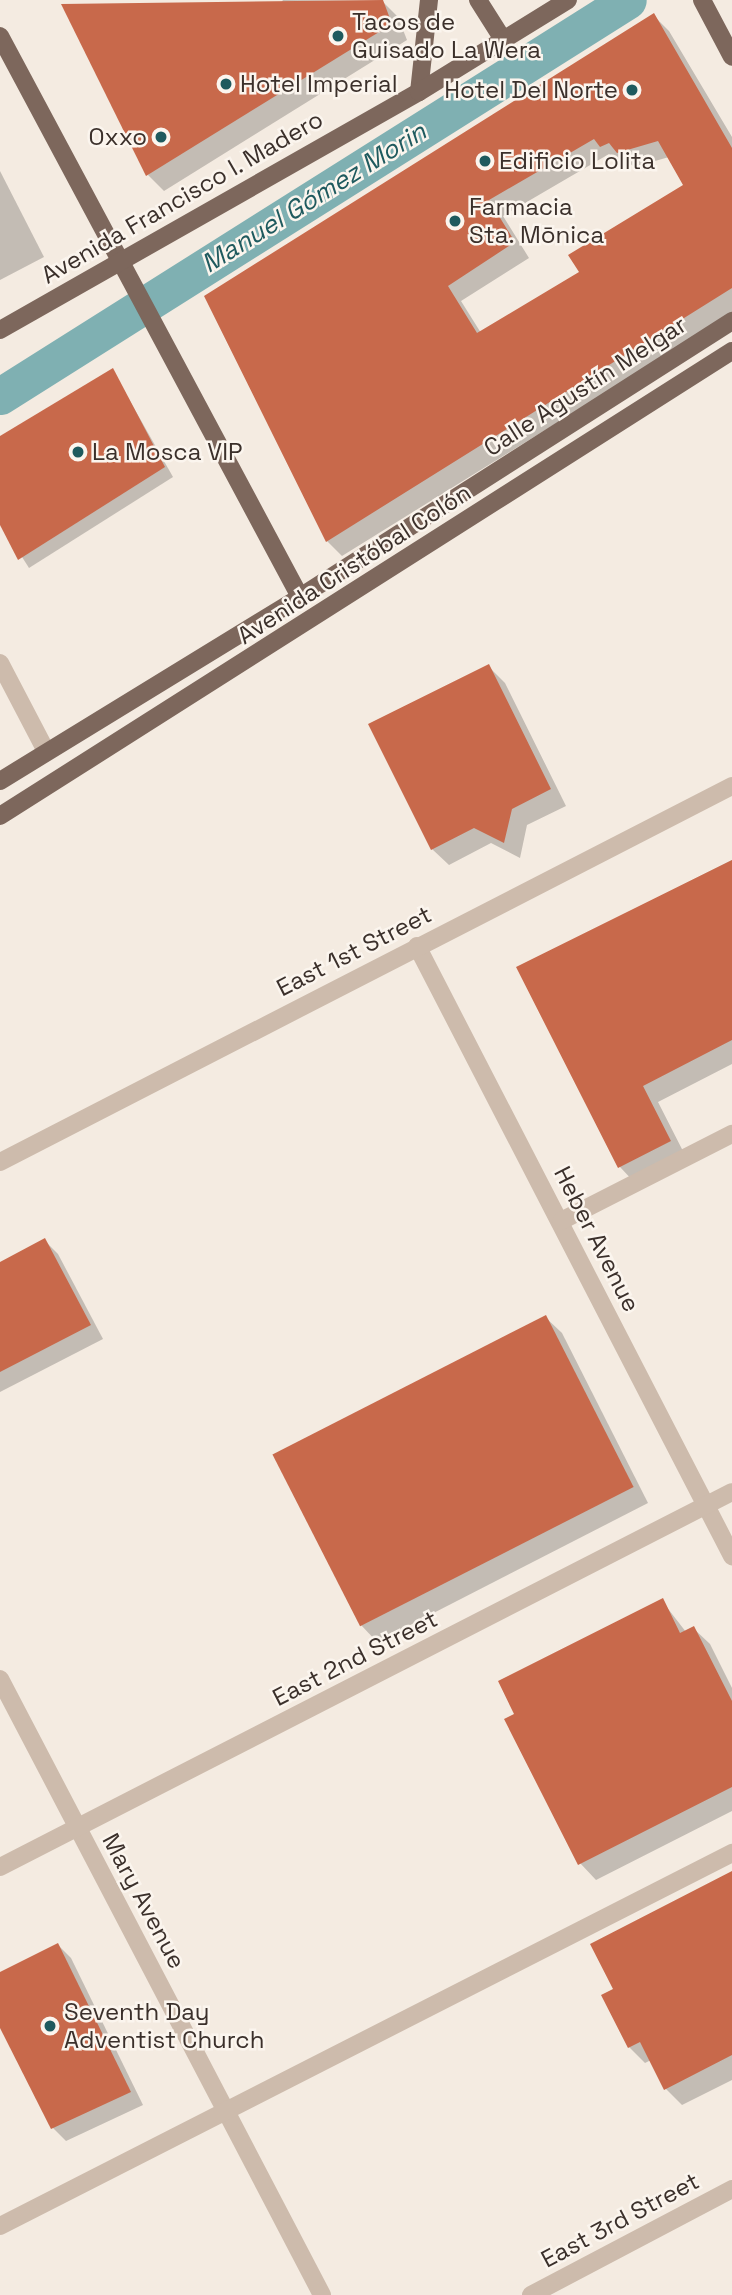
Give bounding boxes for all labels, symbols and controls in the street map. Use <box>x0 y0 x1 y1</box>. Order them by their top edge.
place label: Tacos de Guisado La Wera <box>352 8 541 64</box>
marker: Tacos de Guisado La Wera <box>330 28 346 44</box>
place label: Hotel Imperial <box>240 70 398 98</box>
marker: Hotel Imperial <box>218 76 234 92</box>
place label: Hotel Del Norte <box>444 76 618 104</box>
marker: Hotel Del Norte <box>624 82 640 98</box>
street label: Avenida Francisco I. Madero <box>36 104 328 290</box>
water label: Manuel Gómez Morin <box>196 116 432 280</box>
place label: Oxxo <box>88 123 147 151</box>
marker: Oxxo <box>153 129 169 145</box>
place label: Edificio Lolita <box>499 147 655 175</box>
marker: Edificio Lolita <box>477 153 493 169</box>
place label: Farmacia Sta. Mōnica <box>469 193 605 249</box>
marker: Farmacia Sta. Mōnica <box>447 213 463 229</box>
street label: Calle Agustín Melgar <box>478 310 692 462</box>
place label: La Mosca VIP <box>92 438 243 466</box>
marker: La Mosca VIP <box>70 444 86 460</box>
street label: Avenida Cristóbal Colón <box>232 478 476 650</box>
street label: East 1st Street <box>272 900 436 1002</box>
street label: Heber Avenue <box>548 1161 646 1317</box>
street label: East 2nd Street <box>268 1604 442 1712</box>
street label: Mary Avenue <box>96 1828 192 1974</box>
place label: Seventh Day Adventist Church <box>64 1998 264 2054</box>
marker: Seventh Day Adventist Church <box>42 2018 58 2034</box>
street label: East 3rd Street <box>536 2166 704 2274</box>

